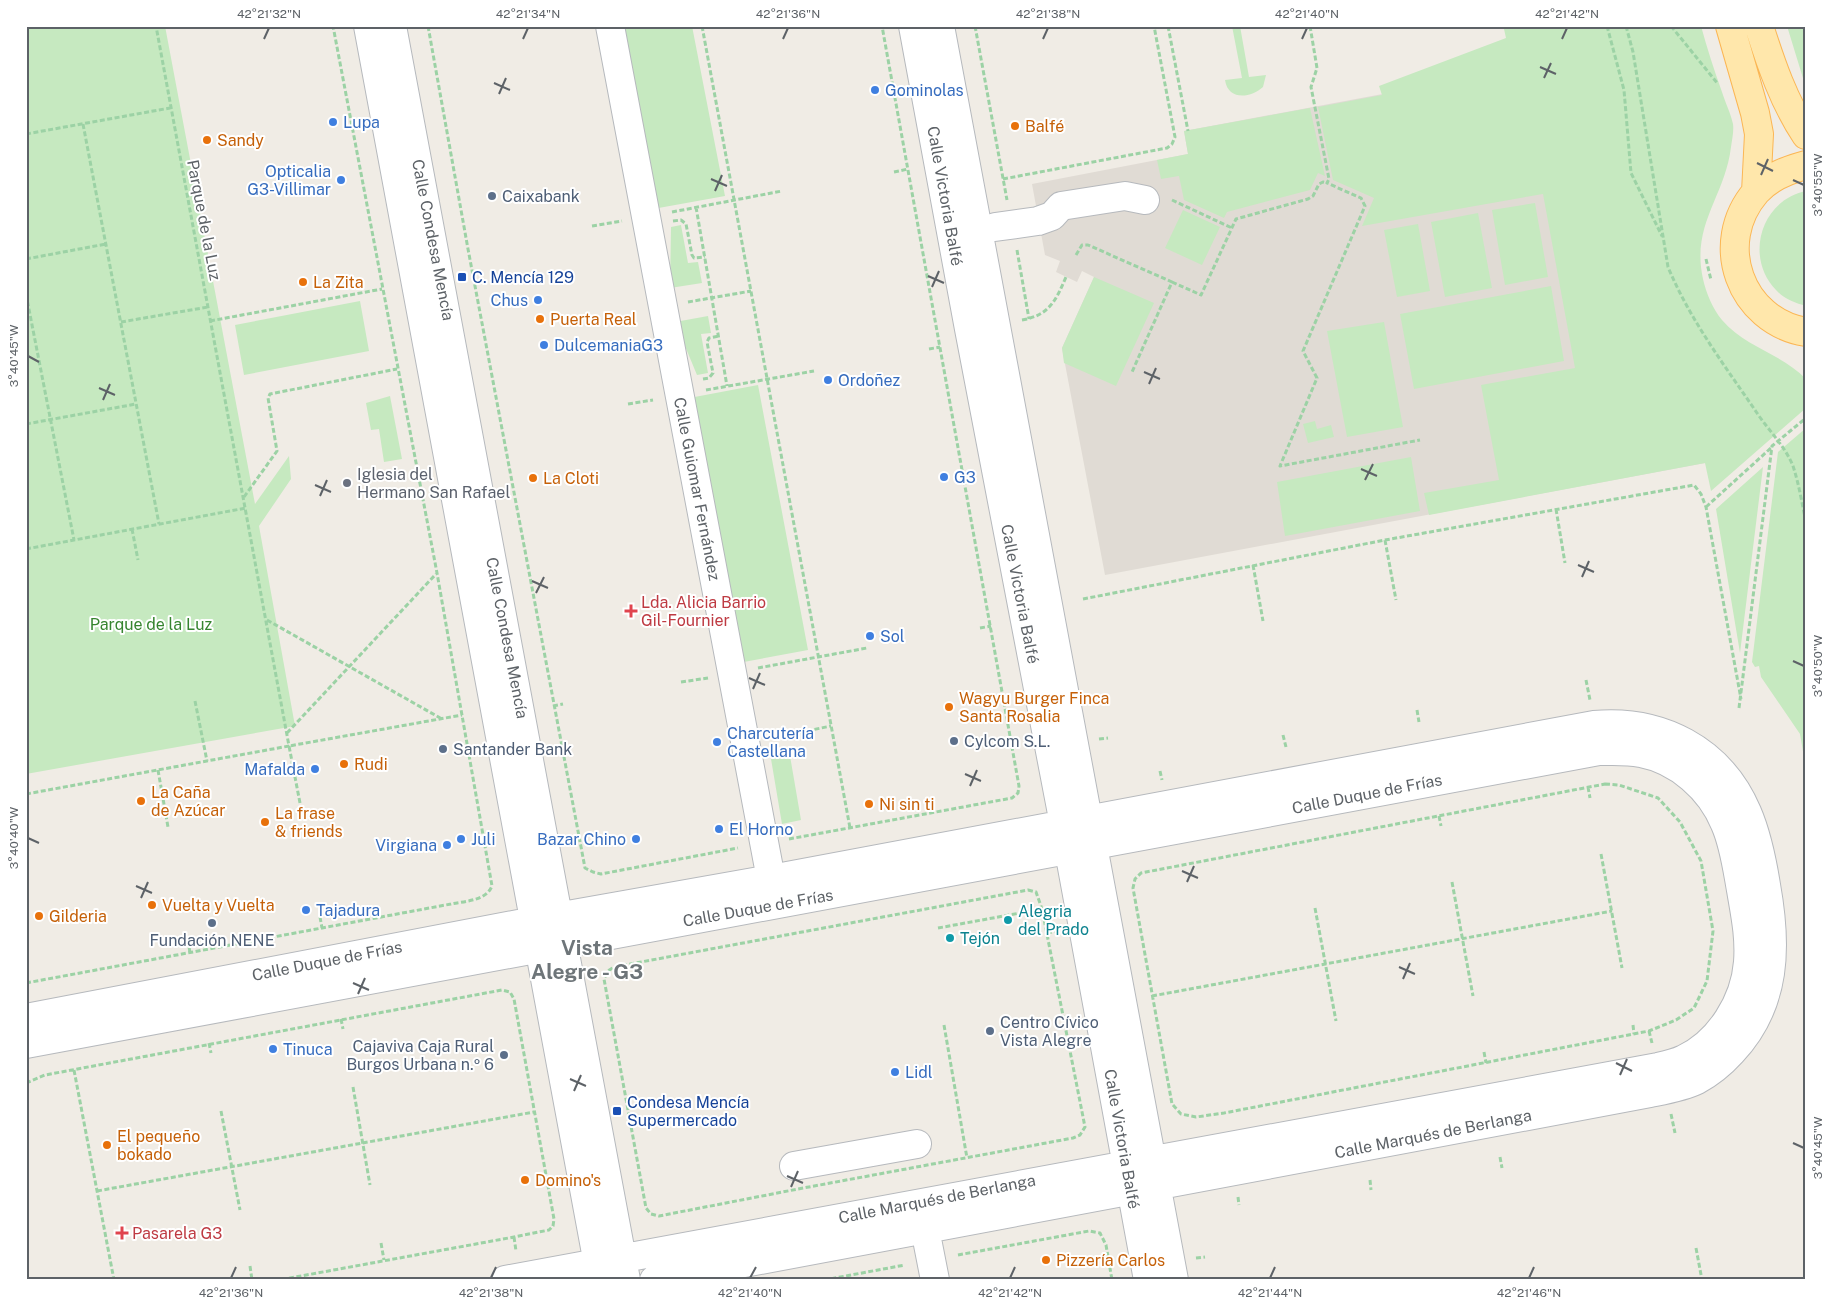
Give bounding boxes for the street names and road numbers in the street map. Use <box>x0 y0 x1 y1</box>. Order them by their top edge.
street label: Calle Victoria Balfé <box>923 125 967 267</box>
street label: Parque de la Luz <box>183 158 225 282</box>
street label: Calle Condesa Mencía <box>408 158 458 322</box>
street label: Calle Guiomar Fernández <box>670 396 724 583</box>
street label: Calle Victoria Balfé <box>997 523 1043 665</box>
street label: Calle Condesa Mencía <box>482 556 532 720</box>
street label: Calle Duque de Frías <box>1290 770 1444 818</box>
street label: Calle Duque de Frías <box>681 885 835 931</box>
street label: Calle Duque de Frías <box>250 937 404 985</box>
street label: Calle Victoria Balfé <box>1100 1068 1144 1210</box>
street label: Calle Marqués de Berlanga <box>1333 1106 1533 1162</box>
street label: Calle Marqués de Berlanga <box>837 1171 1037 1227</box>

